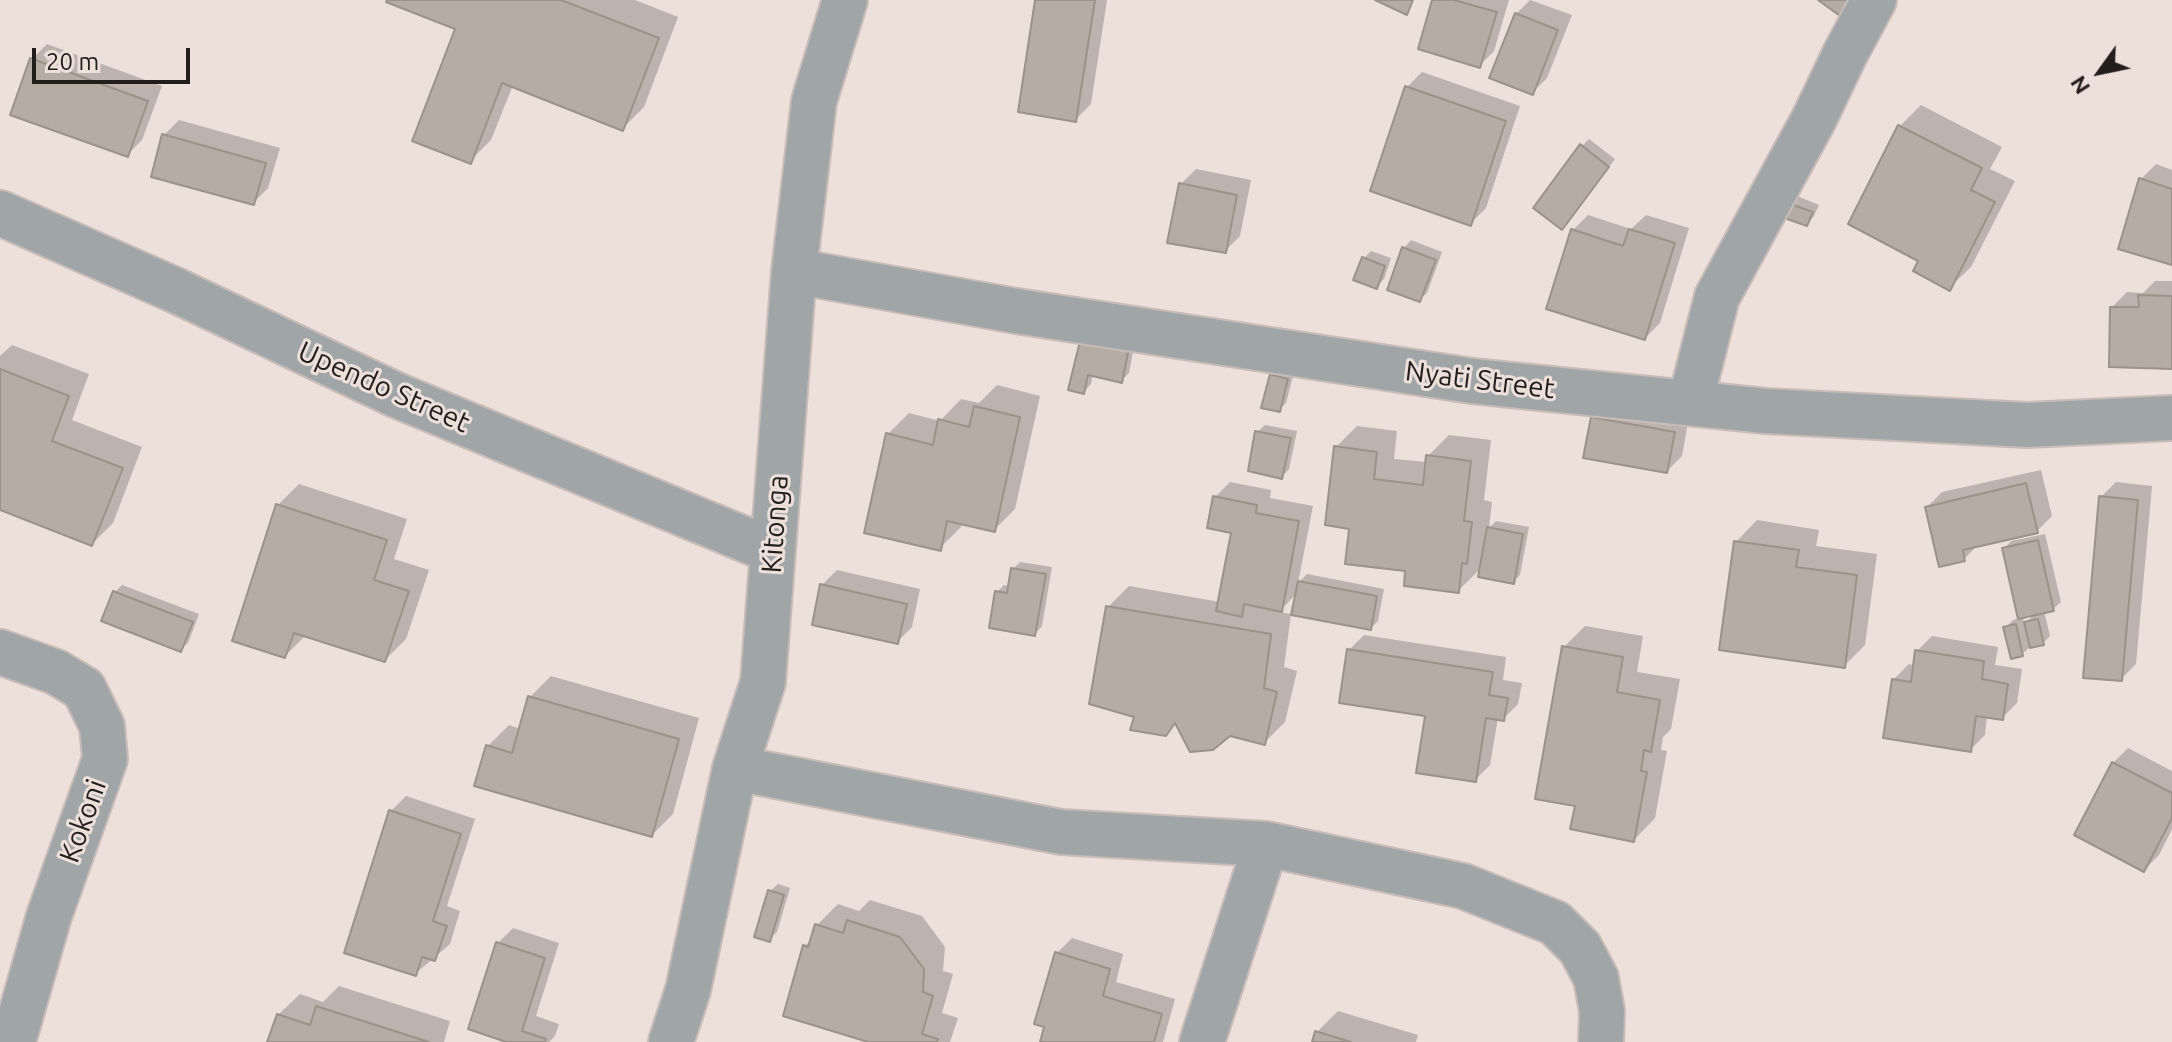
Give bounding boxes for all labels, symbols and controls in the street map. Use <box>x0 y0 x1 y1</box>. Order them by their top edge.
scale bar <box>36 32 194 82</box>
north arrow <box>2060 32 2140 112</box>
text: 20 m <box>46 48 99 75</box>
text: N <box>2065 72 2094 99</box>
street label: Upendo Street <box>293 334 475 440</box>
street label: Nyati Street <box>1403 354 1557 406</box>
street label: Kitonga <box>755 474 795 574</box>
street label: Kokoni <box>53 775 113 867</box>

